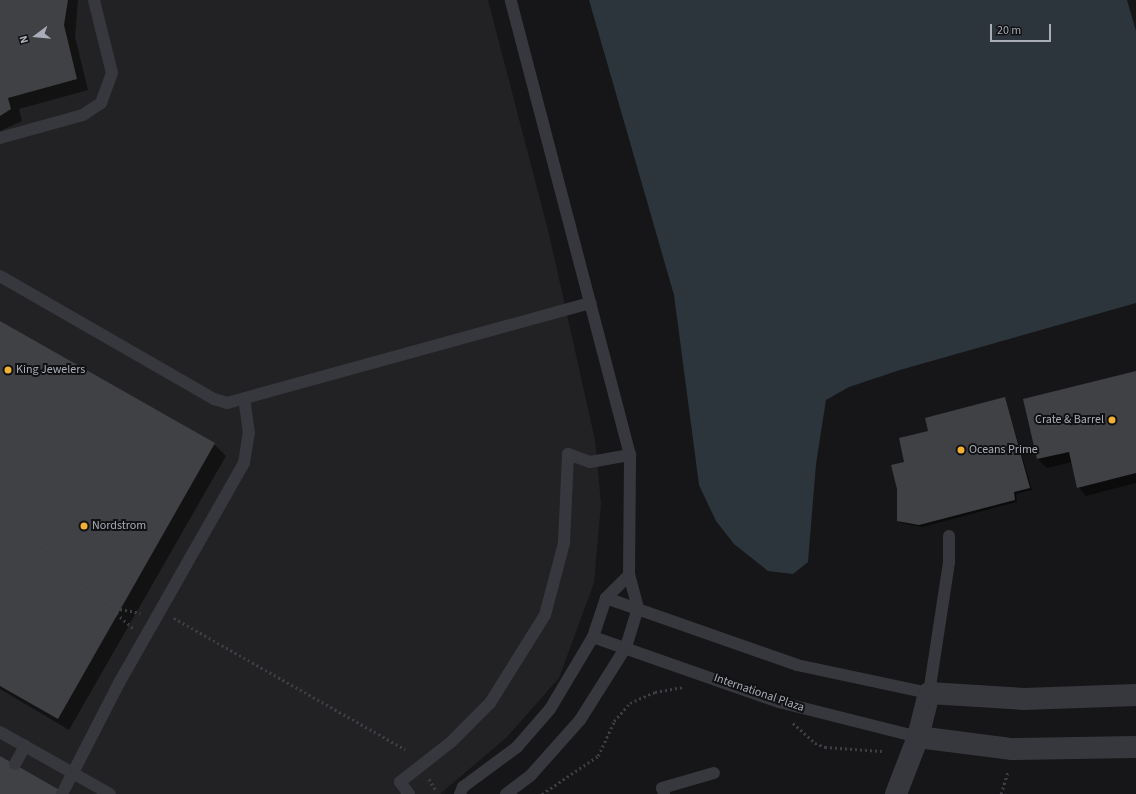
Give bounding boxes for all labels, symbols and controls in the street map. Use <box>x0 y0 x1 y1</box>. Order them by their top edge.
north arrow <box>16 16 56 56</box>
scale bar <box>992 16 1053 42</box>
text: 20 m <box>997 22 1021 39</box>
text: N <box>16 34 32 45</box>
place label: King Jewelers <box>16 363 85 377</box>
marker: King Jewelers <box>3 365 13 375</box>
place label: Crate & Barrel <box>1035 413 1104 427</box>
marker: Crate & Barrel <box>1107 415 1117 425</box>
place label: Oceans Prime <box>969 443 1038 457</box>
marker: Oceans Prime <box>956 445 966 455</box>
place label: Nordstrom <box>92 519 146 533</box>
marker: Nordstrom <box>79 521 89 531</box>
street label: International Plaza <box>712 671 806 715</box>

